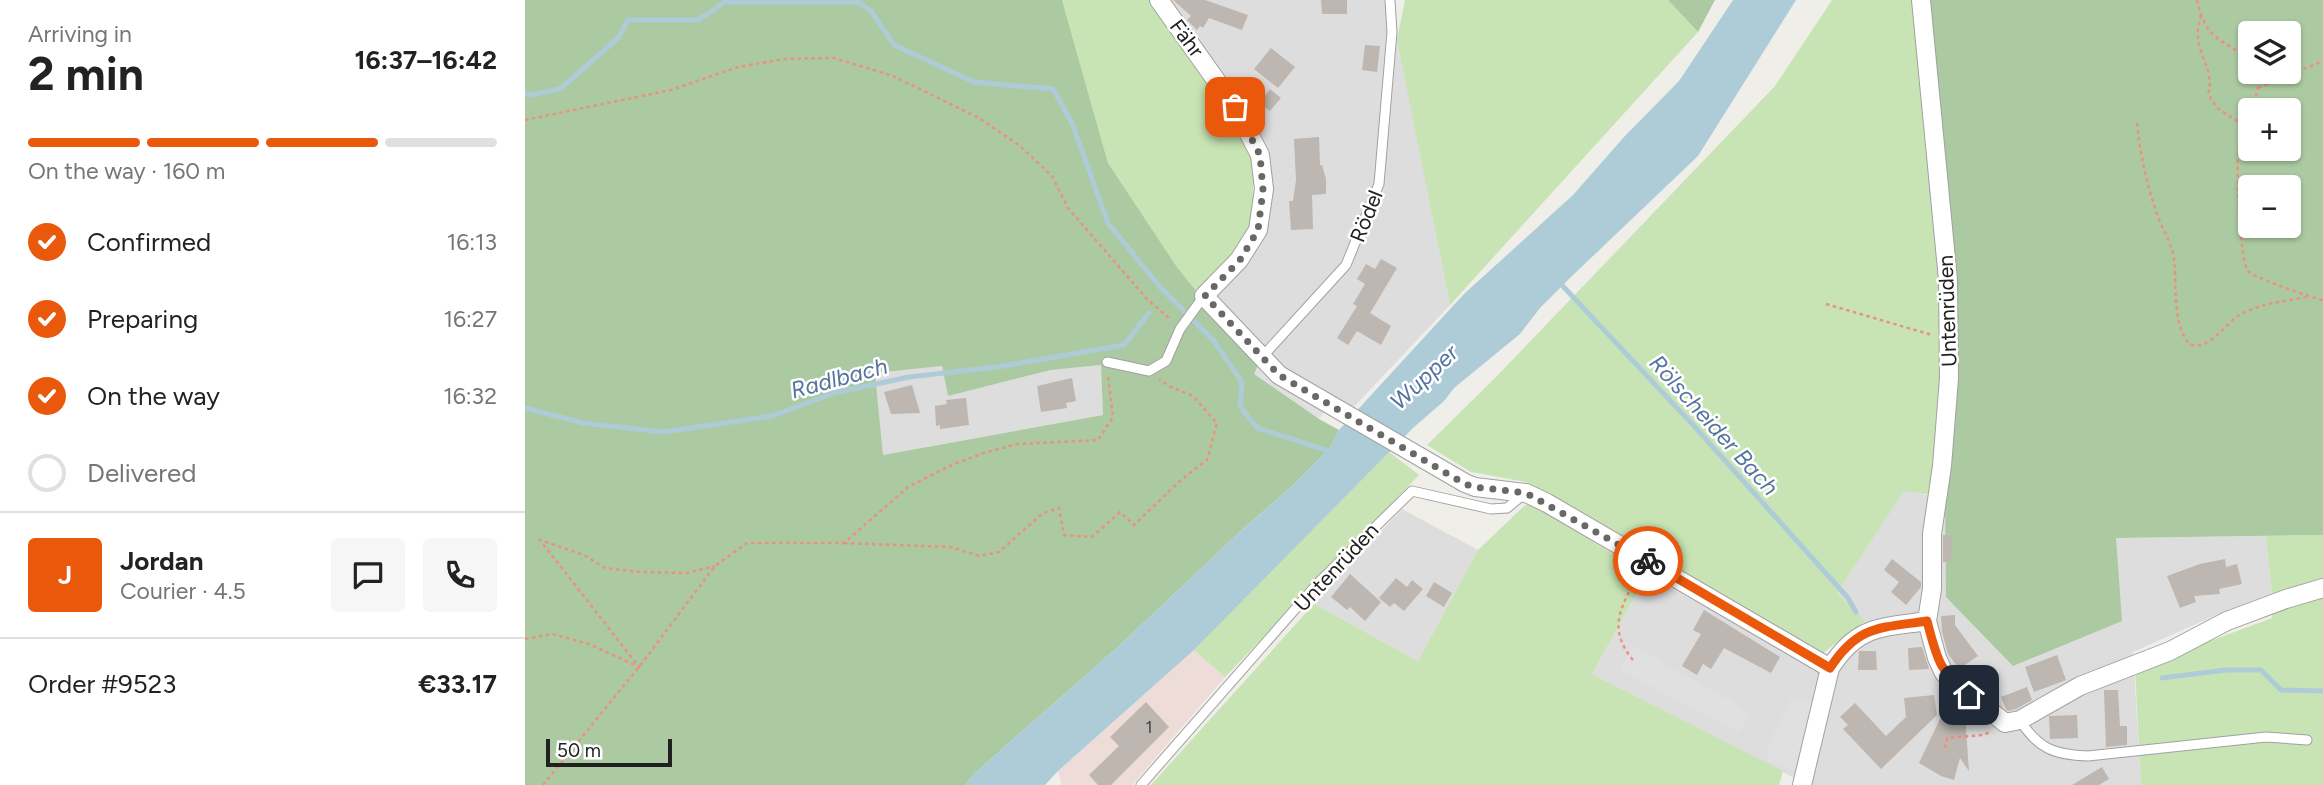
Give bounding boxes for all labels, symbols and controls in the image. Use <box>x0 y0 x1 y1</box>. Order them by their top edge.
street label: Fähr <box>1165 14 1209 62</box>
text: Arriving in <box>28 20 132 48</box>
map controls <box>2238 21 2301 238</box>
button: layers <box>2238 21 2301 84</box>
text: 16:37–16:42 <box>355 44 497 76</box>
text: 2 min <box>28 46 144 102</box>
pin <box>1205 77 1265 137</box>
icon: bag <box>1216 88 1254 126</box>
button: + <box>2238 98 2301 161</box>
text: On the way · 160 m <box>28 157 225 185</box>
button: − <box>2238 175 2301 238</box>
street label: Rödel <box>1344 186 1388 246</box>
icon: check <box>28 223 66 261</box>
text: Confirmed <box>87 226 211 258</box>
text: 16:13 <box>447 228 497 256</box>
street label: Untenrüden <box>1933 255 1961 367</box>
icon: check <box>28 300 66 338</box>
text: Preparing <box>87 303 198 335</box>
text: 16:27 <box>443 305 497 333</box>
water label: Wupper <box>1384 338 1465 415</box>
water label: Rölscheider Bach <box>1644 349 1785 501</box>
water label: Radlbach <box>788 352 891 404</box>
icon: check <box>28 377 66 415</box>
text: On the way <box>87 380 220 412</box>
text: 16:32 <box>443 382 497 410</box>
text: Delivered <box>87 457 196 489</box>
street label: Untenrüden <box>1289 518 1383 616</box>
courier <box>1613 526 1683 596</box>
button: chat <box>331 538 405 612</box>
button: phone <box>423 538 497 612</box>
icon: bike <box>1629 542 1667 580</box>
text: Jordan <box>120 545 203 577</box>
text: J <box>58 559 72 591</box>
text: Courier · 4.5 <box>120 577 246 605</box>
pin <box>1939 665 1999 725</box>
text: Order #9523 <box>28 668 176 700</box>
text: €33.17 <box>418 668 497 700</box>
icon: home <box>1950 676 1988 714</box>
house number: 1 <box>1145 716 1153 738</box>
scale bar <box>546 736 672 768</box>
text: 50 m <box>557 739 601 762</box>

